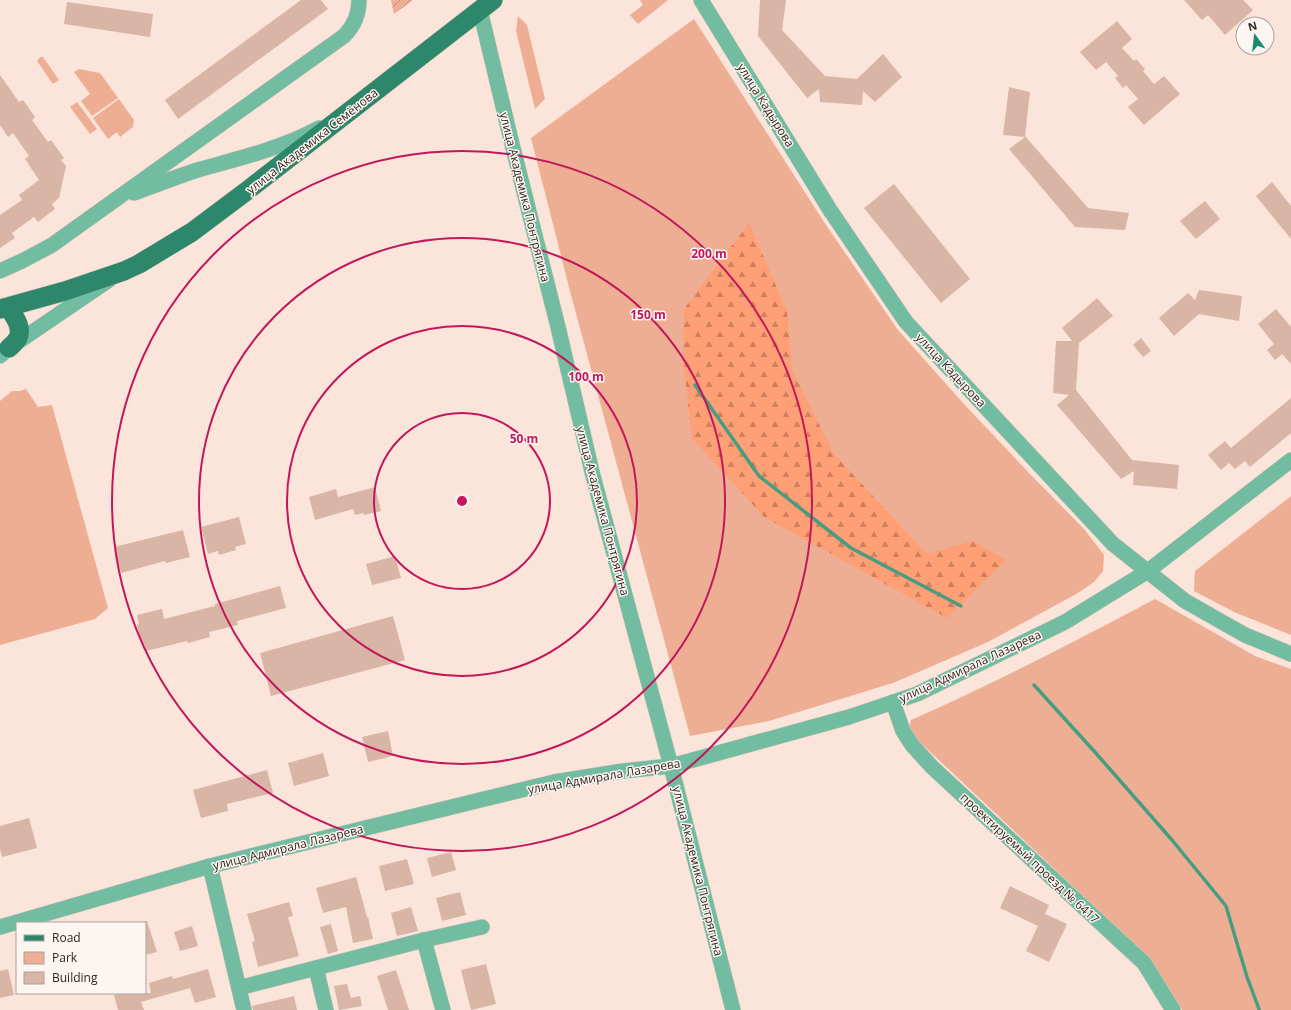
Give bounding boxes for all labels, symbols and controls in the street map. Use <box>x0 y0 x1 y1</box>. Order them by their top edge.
north arrow <box>1235 16 1275 56</box>
text: N <box>1246 17 1259 34</box>
street label: улица Кадырова <box>733 60 799 150</box>
street label: улица Академика Семёнова <box>243 84 381 198</box>
street label: улица Академика Понтрягина <box>496 110 554 284</box>
text: 200 m <box>691 245 727 262</box>
text: 150 m <box>630 306 666 323</box>
street label: улица Кадырова <box>912 329 990 411</box>
text: 100 m <box>568 368 604 385</box>
street label: улица Академика Понтрягина <box>572 424 634 598</box>
text: 50 m <box>510 430 538 447</box>
centre of rings <box>455 494 469 508</box>
street label: улица Адмирала Лазарева <box>896 626 1044 706</box>
street label: улица Адмирала Лазарева <box>526 754 682 798</box>
street label: улица Академика Понтрягина <box>669 784 727 958</box>
street label: проектируемый проезд № 6417 <box>957 789 1103 927</box>
street label: улица Адмирала Лазарева <box>211 820 365 874</box>
legend <box>16 922 146 994</box>
text: Road <box>52 929 81 946</box>
text: Park <box>52 949 78 966</box>
text: Building <box>52 969 98 986</box>

